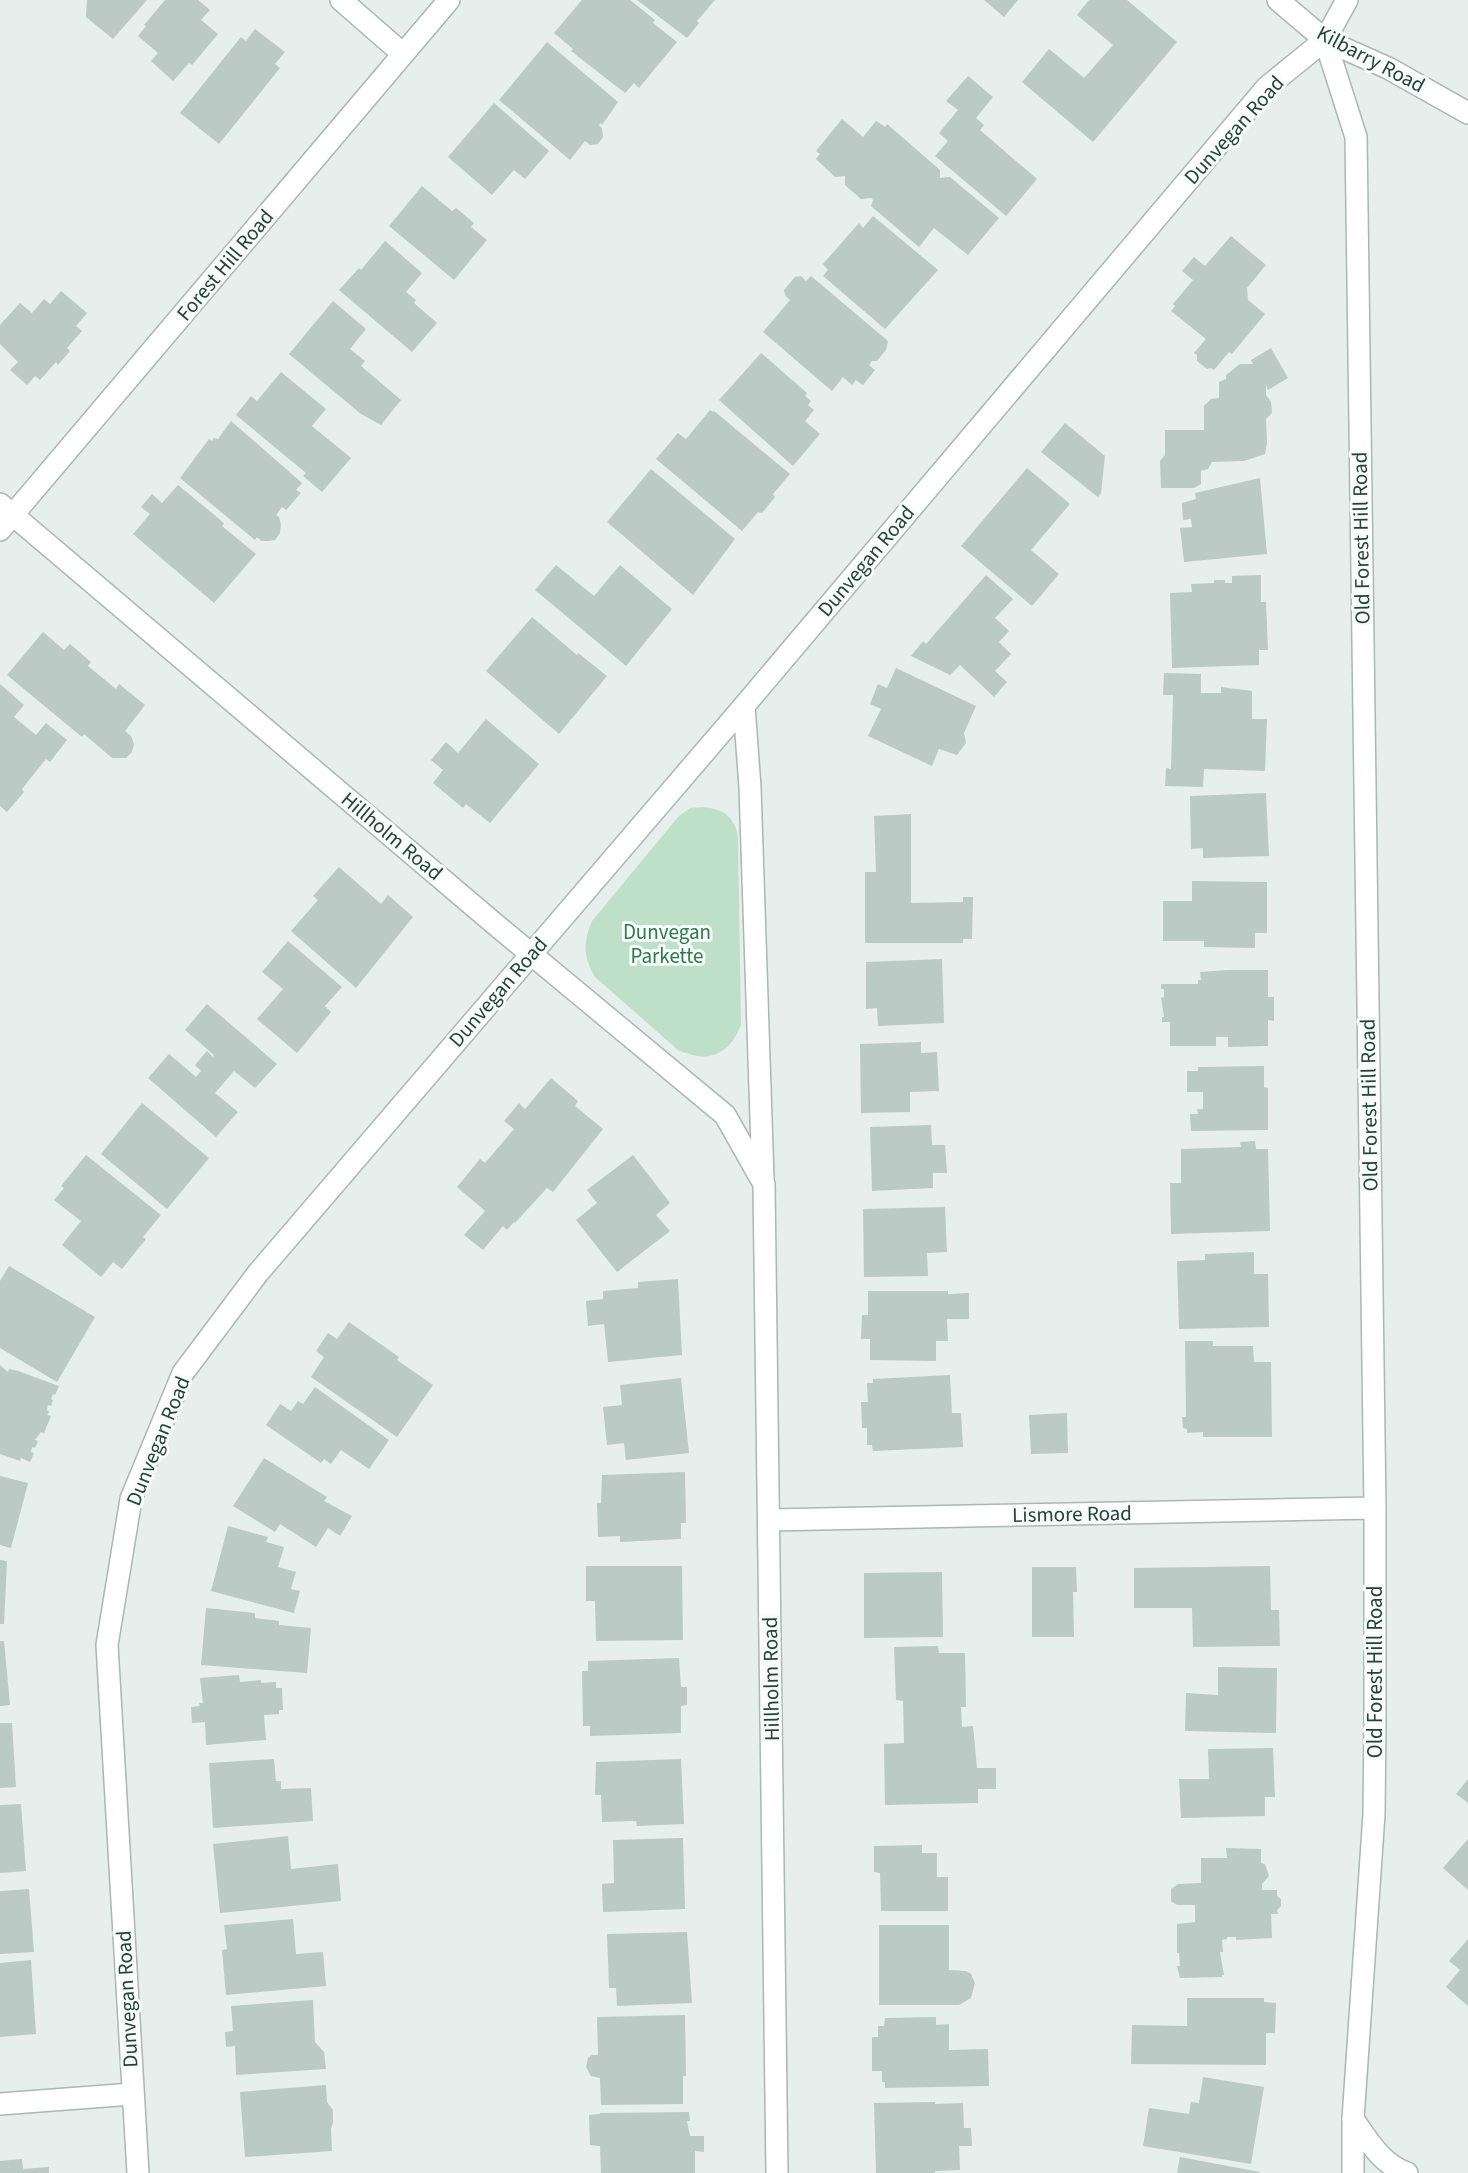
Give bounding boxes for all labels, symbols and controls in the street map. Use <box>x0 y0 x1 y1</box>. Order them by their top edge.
street label: Kilbarry Road <box>1312 18 1430 100</box>
street label: Dunvegan Road <box>1177 69 1291 191</box>
street label: Forest Hill Road <box>169 203 281 327</box>
street label: Old Forest Hill Road <box>1344 451 1378 625</box>
street label: Dunvegan Road <box>810 499 922 623</box>
street label: Hillholm Road <box>335 785 449 887</box>
park label: Dunvegan Parkette <box>623 917 711 971</box>
street label: Dunvegan Road <box>442 930 554 1054</box>
street label: Old Forest Hill Road <box>1352 1018 1386 1192</box>
street label: Dunvegan Road <box>118 1372 198 1510</box>
street label: Lismore Road <box>1012 1498 1132 1530</box>
street label: Old Forest Hill Road <box>1360 1586 1390 1758</box>
street label: Hillholm Road <box>755 1617 787 1741</box>
street label: Dunvegan Road <box>108 1930 146 2068</box>

